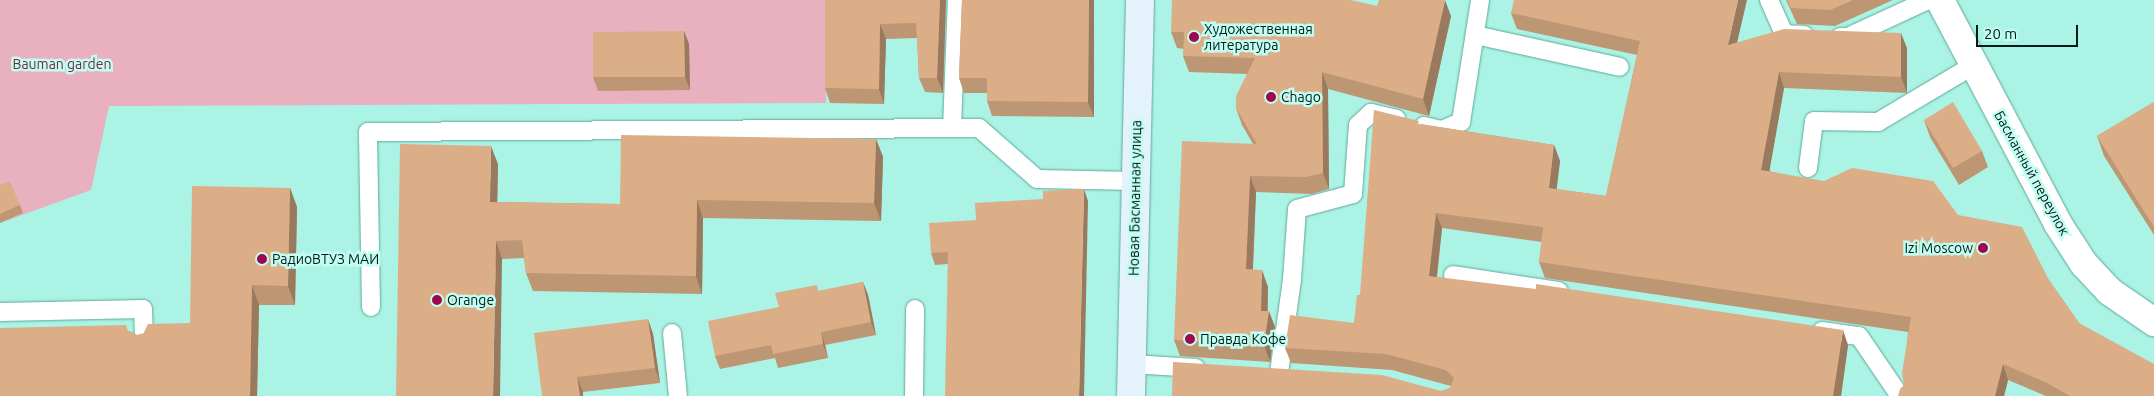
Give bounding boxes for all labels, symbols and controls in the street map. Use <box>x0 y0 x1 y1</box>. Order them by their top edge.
scale bar <box>1979 15 2082 47</box>
place label: Художественная литература <box>1204 21 1313 54</box>
text: 20 m <box>1984 25 2017 42</box>
marker: Художественная литература <box>1188 31 1200 43</box>
park label: Bauman garden <box>12 56 112 72</box>
place label: Chago <box>1281 89 1321 105</box>
marker: Chago <box>1265 91 1277 103</box>
street label: Басманный переулок <box>1991 108 2073 238</box>
street label: Новая Басманная улица <box>1125 120 1145 276</box>
place label: Izi Moscow <box>1904 240 1973 256</box>
marker: Izi Moscow <box>1977 242 1989 254</box>
place label: РадиоВТУЗ МАИ <box>272 251 379 267</box>
marker: РадиоВТУЗ МАИ <box>256 253 268 265</box>
place label: Orange <box>447 292 494 308</box>
marker: Orange <box>431 294 443 306</box>
place label: Правда Кофе <box>1200 331 1286 347</box>
marker: Правда Кофе <box>1184 333 1196 345</box>

